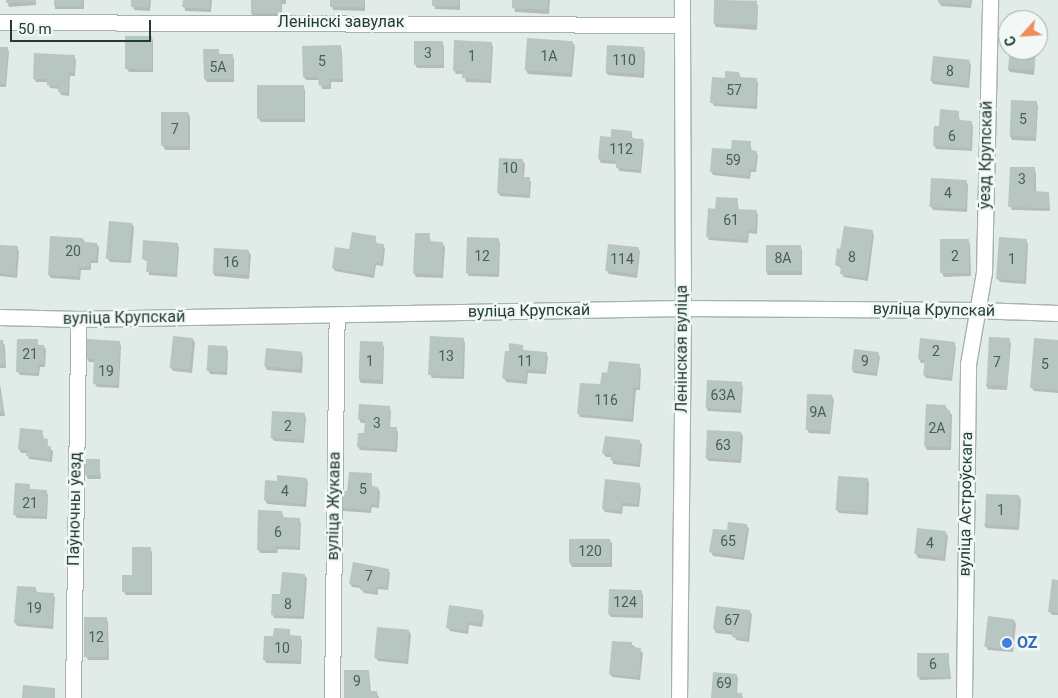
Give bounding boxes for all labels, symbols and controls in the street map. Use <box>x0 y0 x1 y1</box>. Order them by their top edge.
scale bar <box>12 10 154 42</box>
north arrow <box>998 10 1048 60</box>
street label: Ленінскі завулак <box>278 12 404 32</box>
text: 50 m <box>18 20 52 38</box>
text: С <box>1001 34 1020 49</box>
house number: 3 <box>424 45 432 61</box>
house number: 1 <box>468 48 476 64</box>
house number: 1А <box>540 48 558 64</box>
house number: 110 <box>612 52 636 68</box>
house number: 5 <box>318 53 326 69</box>
house number: 5А <box>209 59 227 75</box>
house number: 8 <box>946 63 954 79</box>
house number: 57 <box>726 82 742 98</box>
street label: ўезд Крупскай <box>975 101 997 209</box>
house number: 5 <box>1019 111 1027 127</box>
house number: 7 <box>171 121 179 137</box>
house number: 6 <box>948 128 956 144</box>
house number: 112 <box>609 141 633 157</box>
house number: 59 <box>725 152 741 168</box>
house number: 10 <box>502 160 518 176</box>
house number: 3 <box>1018 171 1026 187</box>
house number: 4 <box>944 185 952 201</box>
house number: 61 <box>723 212 739 228</box>
house number: 20 <box>65 243 81 259</box>
house number: 12 <box>474 248 490 264</box>
house number: 2 <box>951 248 959 264</box>
house number: 8 <box>848 249 856 265</box>
house number: 8А <box>774 250 792 266</box>
house number: 114 <box>610 251 634 267</box>
house number: 1 <box>1008 251 1016 267</box>
house number: 16 <box>223 254 239 270</box>
street label: Ленінская вуліца <box>672 285 692 413</box>
street label: вуліца Крупскай <box>873 299 995 321</box>
street label: вуліца Крупскай <box>468 300 590 322</box>
street label: вуліца Крупскай <box>63 307 185 329</box>
house number: 2 <box>932 343 940 359</box>
house number: 21 <box>22 346 38 362</box>
house number: 13 <box>438 348 454 364</box>
house number: 1 <box>366 353 374 369</box>
house number: 11 <box>517 353 533 369</box>
house number: 9 <box>861 353 869 369</box>
house number: 7 <box>993 354 1001 370</box>
house number: 5 <box>1041 356 1049 372</box>
house number: 19 <box>98 363 114 379</box>
house number: 63А <box>711 387 735 403</box>
house number: 116 <box>594 392 618 408</box>
house number: 9А <box>809 404 827 420</box>
house number: 3 <box>373 415 381 431</box>
house number: 2 <box>284 418 292 434</box>
house number: 2А <box>928 420 946 436</box>
street label: вуліца Астроўскага <box>955 431 977 577</box>
house number: 63 <box>715 437 731 453</box>
street label: Паўночны ўезд <box>64 452 86 566</box>
street label: вуліца Жукава <box>323 452 345 560</box>
house number: 5 <box>359 481 367 497</box>
house number: 4 <box>281 483 289 499</box>
house number: 21 <box>22 495 38 511</box>
house number: 1 <box>997 502 1005 518</box>
house number: 6 <box>274 524 282 540</box>
house number: 65 <box>720 533 736 549</box>
house number: 4 <box>926 535 934 551</box>
house number: 120 <box>578 543 602 559</box>
house number: 7 <box>365 568 373 584</box>
house number: 124 <box>613 594 637 610</box>
house number: 8 <box>284 596 292 612</box>
house number: 19 <box>26 600 42 616</box>
house number: 67 <box>724 612 740 628</box>
house number: 12 <box>88 629 104 645</box>
place label: OZ <box>1017 633 1038 653</box>
marker: OZ <box>1001 637 1013 649</box>
house number: 10 <box>274 640 290 656</box>
house number: 6 <box>929 656 937 672</box>
house number: 9 <box>353 673 361 689</box>
house number: 69 <box>716 675 732 691</box>

